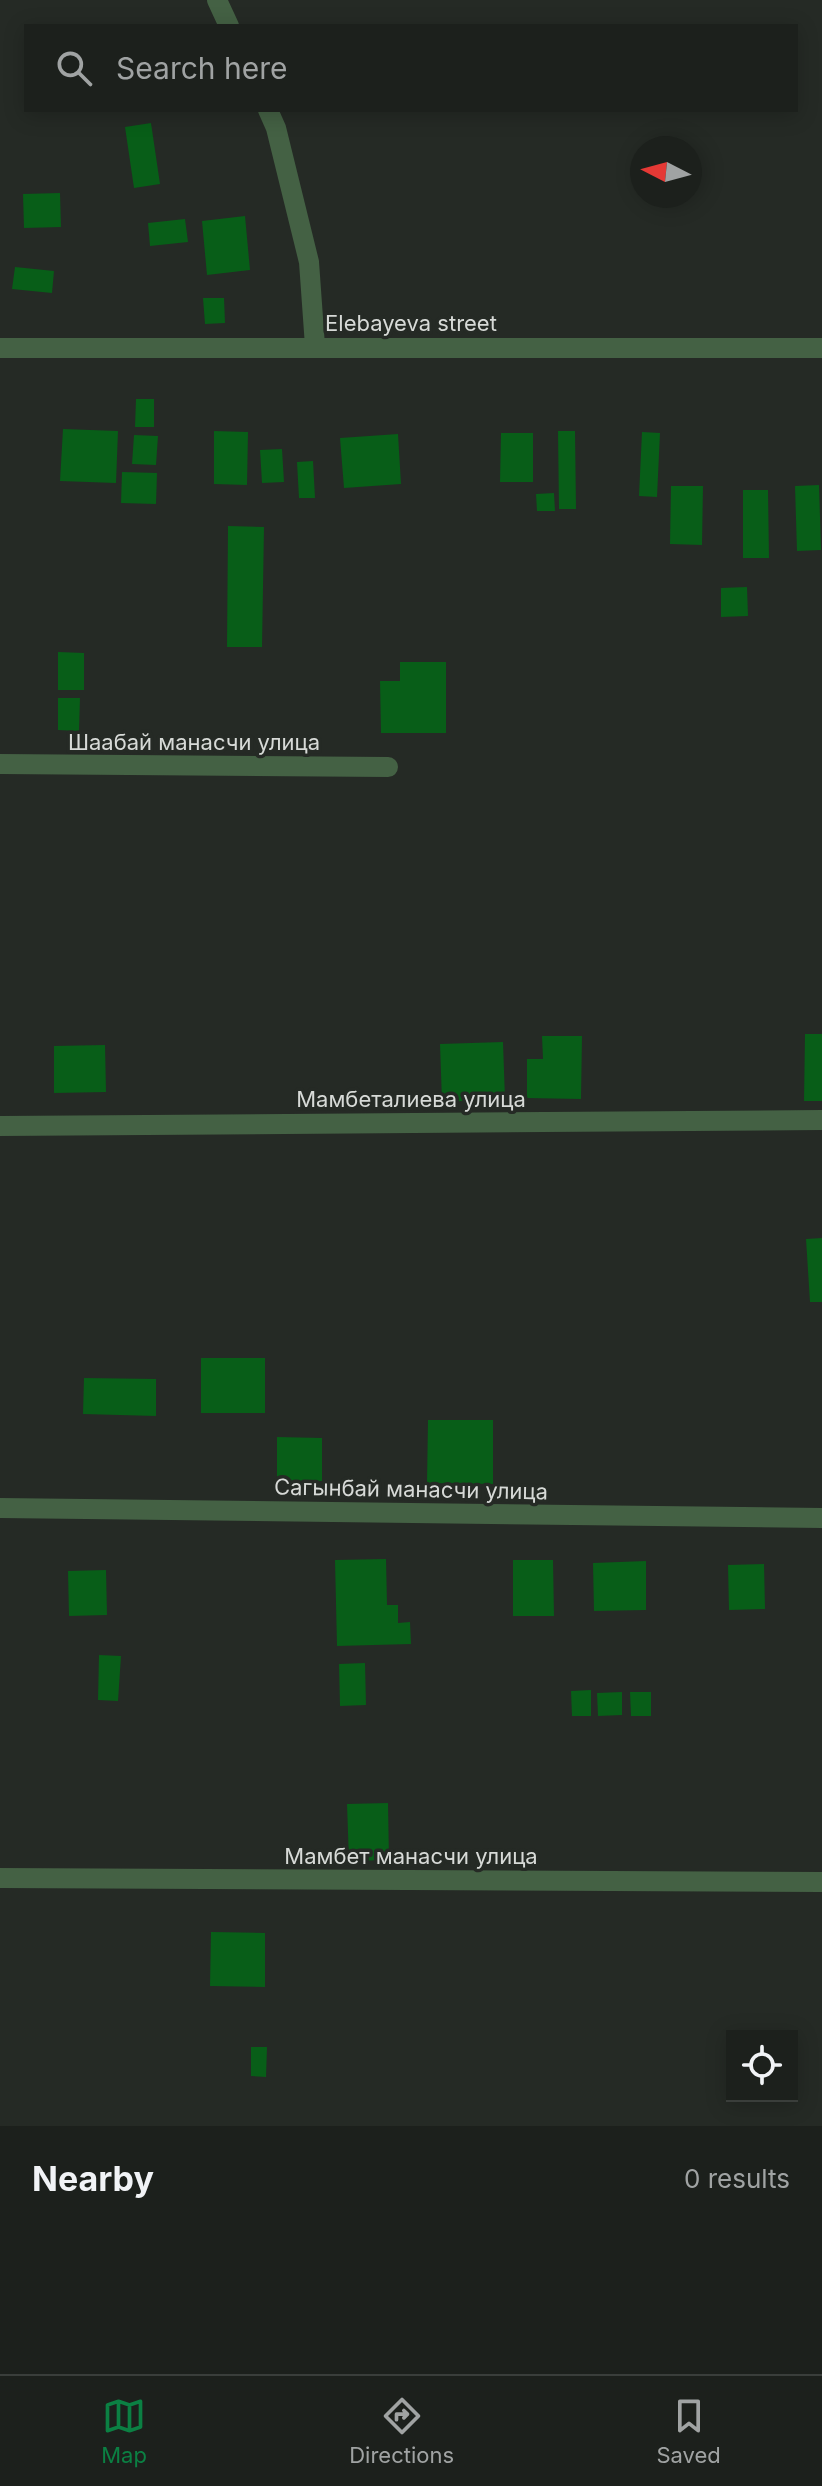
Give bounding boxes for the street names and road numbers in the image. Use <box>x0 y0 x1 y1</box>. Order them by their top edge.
street label: Elebayeva street <box>325 310 497 336</box>
street label: Шаабай манасчи улица <box>68 729 320 755</box>
street label: Мамбеталиева улица <box>296 1086 526 1112</box>
street label: Сагынбай манасчи улица <box>274 1474 548 1504</box>
street label: Мамбет манасчи улица <box>284 1843 538 1869</box>

